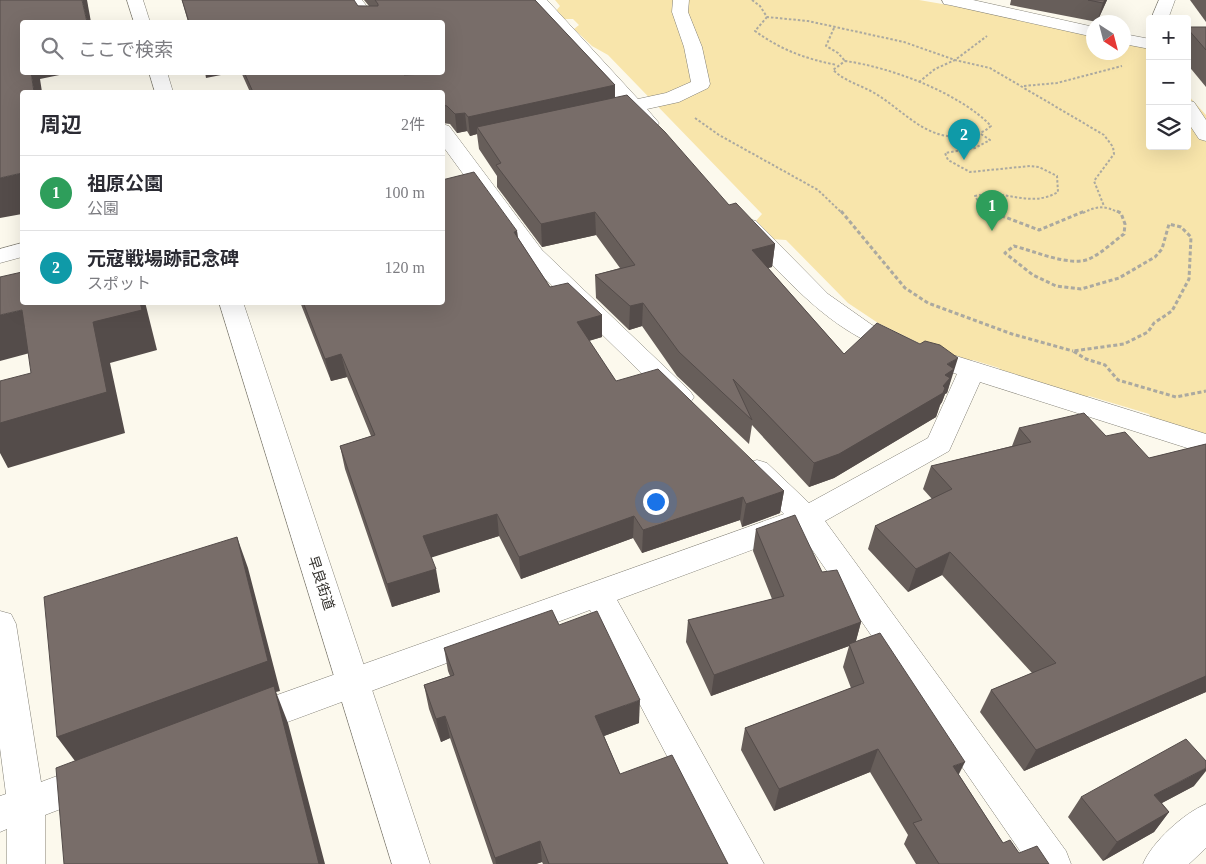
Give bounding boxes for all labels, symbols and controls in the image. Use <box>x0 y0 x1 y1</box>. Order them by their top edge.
north arrow <box>1086 15 1131 60</box>
map controls <box>1146 15 1191 150</box>
button: + <box>1146 15 1191 60</box>
search box <box>20 20 445 75</box>
icon: search <box>38 34 66 62</box>
text: ここで検索 <box>78 39 173 60</box>
button: − <box>1146 60 1191 105</box>
button: layers <box>1146 105 1191 150</box>
text: 周辺 <box>40 113 82 137</box>
text: 2件 <box>401 116 425 133</box>
pin: 2 <box>948 119 980 160</box>
text: 祖原公園 <box>87 173 163 194</box>
text: 1 <box>52 184 60 201</box>
text: 100 m <box>385 184 425 201</box>
pin: 1 <box>976 190 1008 231</box>
text: 公園 <box>87 200 119 217</box>
text: 元寇戦場跡記念碑 <box>87 248 239 269</box>
text: 2 <box>52 259 60 276</box>
text: 120 m <box>385 259 425 276</box>
text: スポット <box>87 275 151 292</box>
your location <box>643 489 669 515</box>
street label: 早良街道 <box>305 554 337 612</box>

